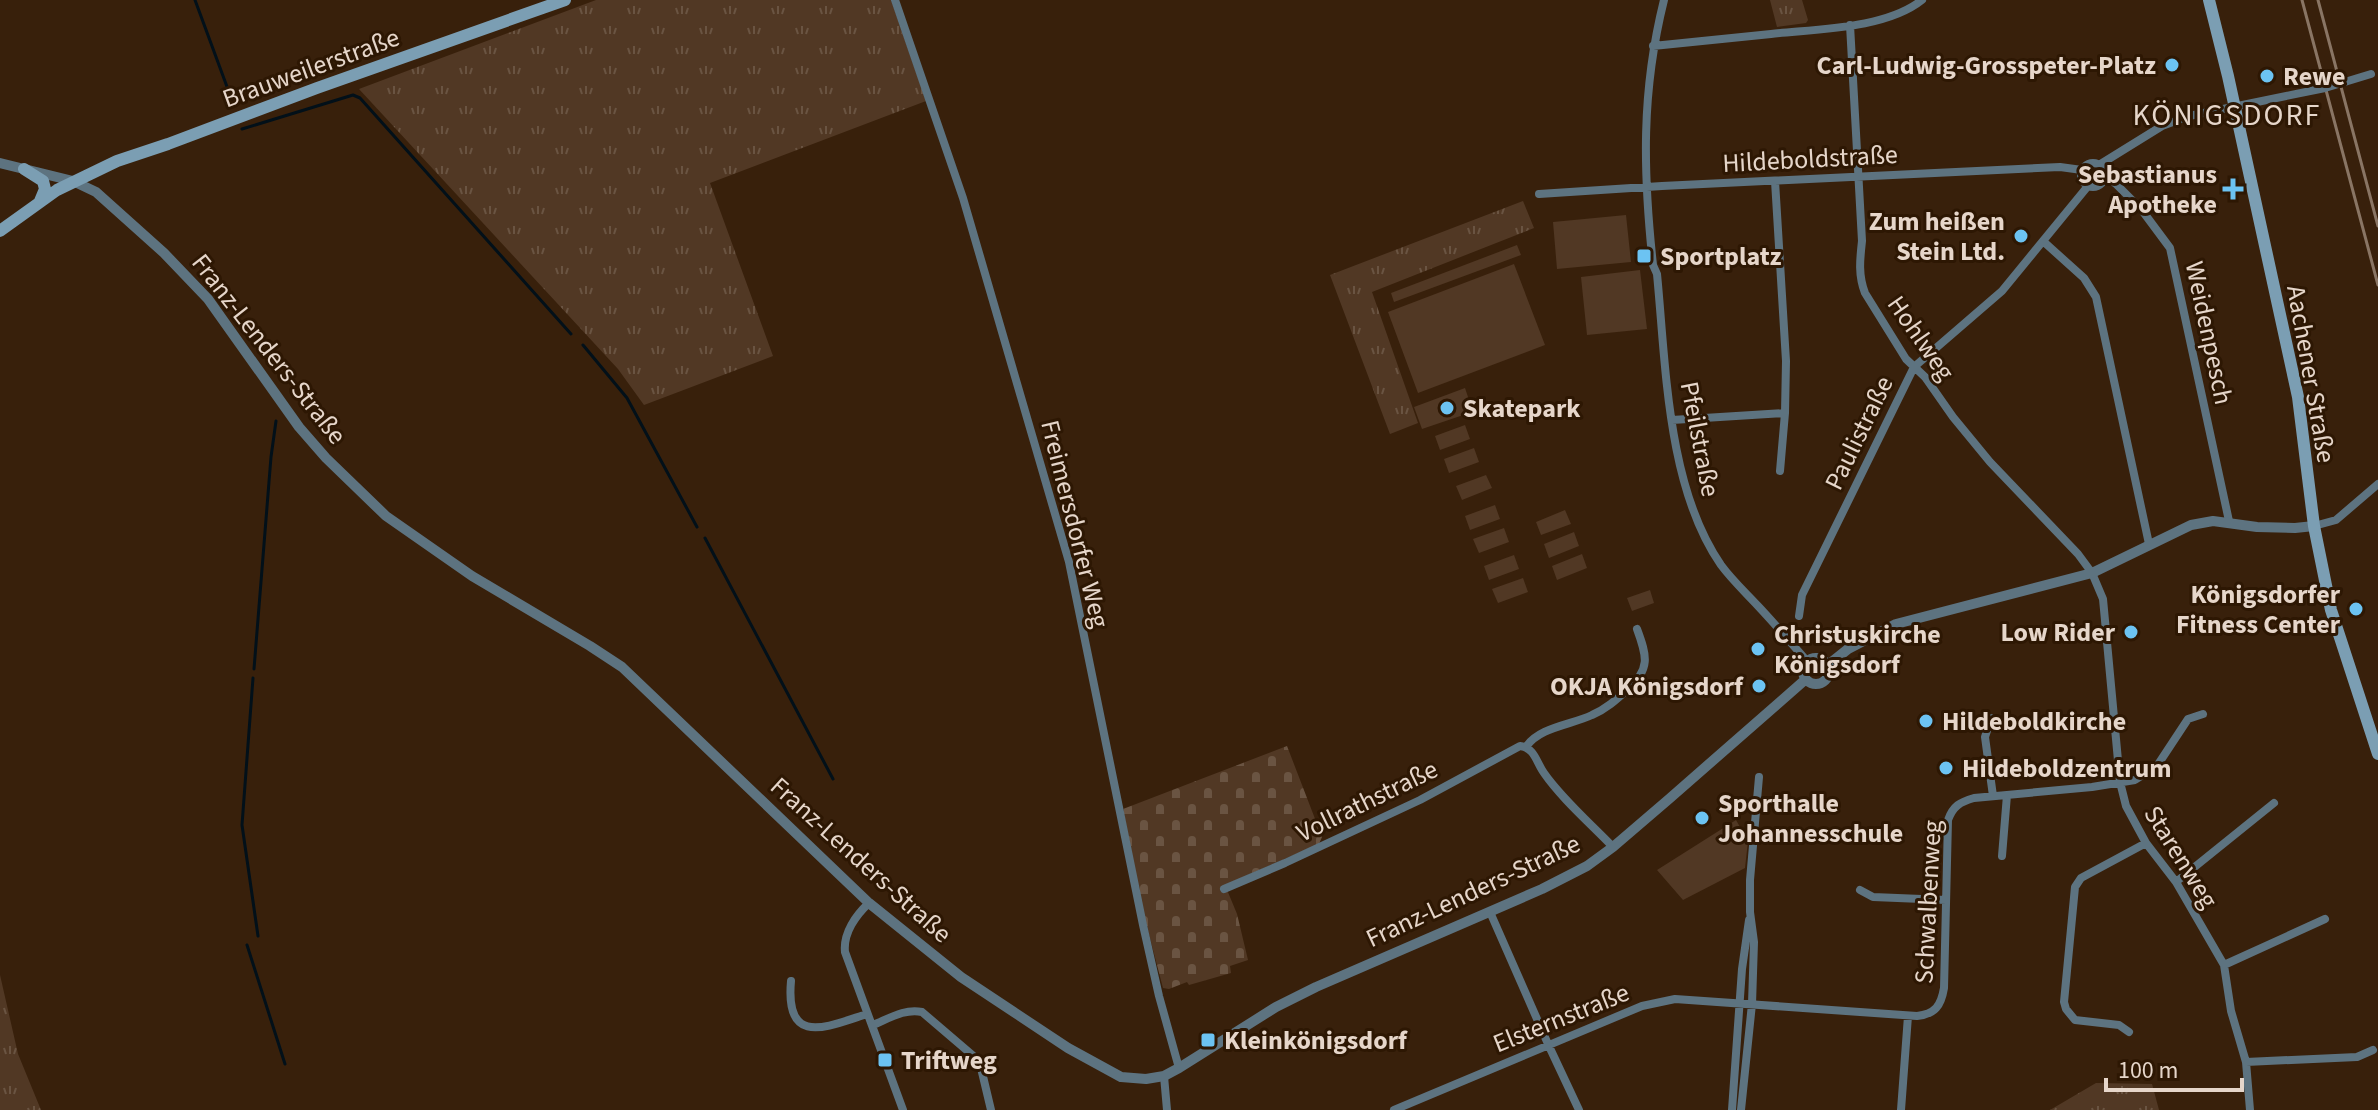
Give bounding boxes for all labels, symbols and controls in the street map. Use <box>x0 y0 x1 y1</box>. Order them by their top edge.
street label: Brauweilerstraße <box>217 19 405 117</box>
place label: Carl-Ludwig-Grosspeter-Platz <box>1817 47 2156 84</box>
marker: Carl-Ludwig-Grosspeter-Platz <box>2163 56 2181 74</box>
place label: Rewe <box>2283 58 2345 95</box>
marker: Rewe <box>2258 67 2276 85</box>
district label: KÖNIGSDORF <box>2133 94 2321 137</box>
street label: Hildeboldstraße <box>1721 136 1899 182</box>
place label: Sebastianus Apotheke <box>2078 156 2217 223</box>
marker: Sebastianus Apotheke <box>2224 180 2242 198</box>
place label: Zum heißen Stein Ltd. <box>1869 203 2005 270</box>
marker: Zum heißen Stein Ltd. <box>2012 227 2030 245</box>
place label: Sportplatz <box>1660 238 1782 275</box>
street label: Franz-Lenders-Straße <box>183 246 355 452</box>
marker: Sportplatz <box>1635 247 1653 265</box>
street label: Weidenpesch <box>2176 258 2242 408</box>
street label: Aachener Straße <box>2277 282 2345 466</box>
street label: Hohlweg <box>1878 288 1964 388</box>
street label: Paulistraße <box>1816 370 1902 496</box>
street label: Pfeilstraße <box>1671 378 1729 500</box>
place label: Skatepark <box>1463 390 1581 427</box>
marker: Skatepark <box>1438 399 1456 417</box>
street label: Freimersdorfer Weg <box>1031 416 1119 632</box>
place label: Königsdorfer Fitness Center <box>2176 576 2341 643</box>
marker: Königsdorfer Fitness Center <box>2347 600 2365 618</box>
place label: Low Rider <box>2000 614 2116 651</box>
place label: Christuskirche Königsdorf <box>1774 616 1941 683</box>
marker: Low Rider <box>2122 623 2140 641</box>
marker: Christuskirche Königsdorf <box>1749 640 1767 658</box>
place label: OKJA Königsdorf <box>1550 668 1744 705</box>
marker: OKJA Königsdorf <box>1750 677 1768 695</box>
place label: Hildeboldkirche <box>1942 703 2126 740</box>
marker: Hildeboldkirche <box>1917 712 1935 730</box>
place label: Hildeboldzentrum <box>1962 750 2172 787</box>
street label: Vollrathstraße <box>1290 751 1444 851</box>
marker: Hildeboldzentrum <box>1937 759 1955 777</box>
street label: Franz-Lenders-Straße <box>762 768 960 952</box>
place label: Sporthalle Johannesschule <box>1718 785 1903 852</box>
street label: Starenweg <box>2135 799 2227 915</box>
marker: Sporthalle Johannesschule <box>1693 809 1711 827</box>
street label: Schwalbenweg <box>1905 819 1951 985</box>
street label: Franz-Lenders-Straße <box>1360 825 1586 957</box>
street label: Elsternstraße <box>1487 974 1635 1062</box>
place label: Kleinkönigsdorf <box>1224 1022 1408 1059</box>
marker: Kleinkönigsdorf <box>1199 1031 1217 1049</box>
place label: Triftweg <box>901 1042 997 1079</box>
scale bar <box>2106 1042 2242 1092</box>
marker: Triftweg <box>876 1051 894 1069</box>
text: 100 m <box>2118 1053 2178 1088</box>

